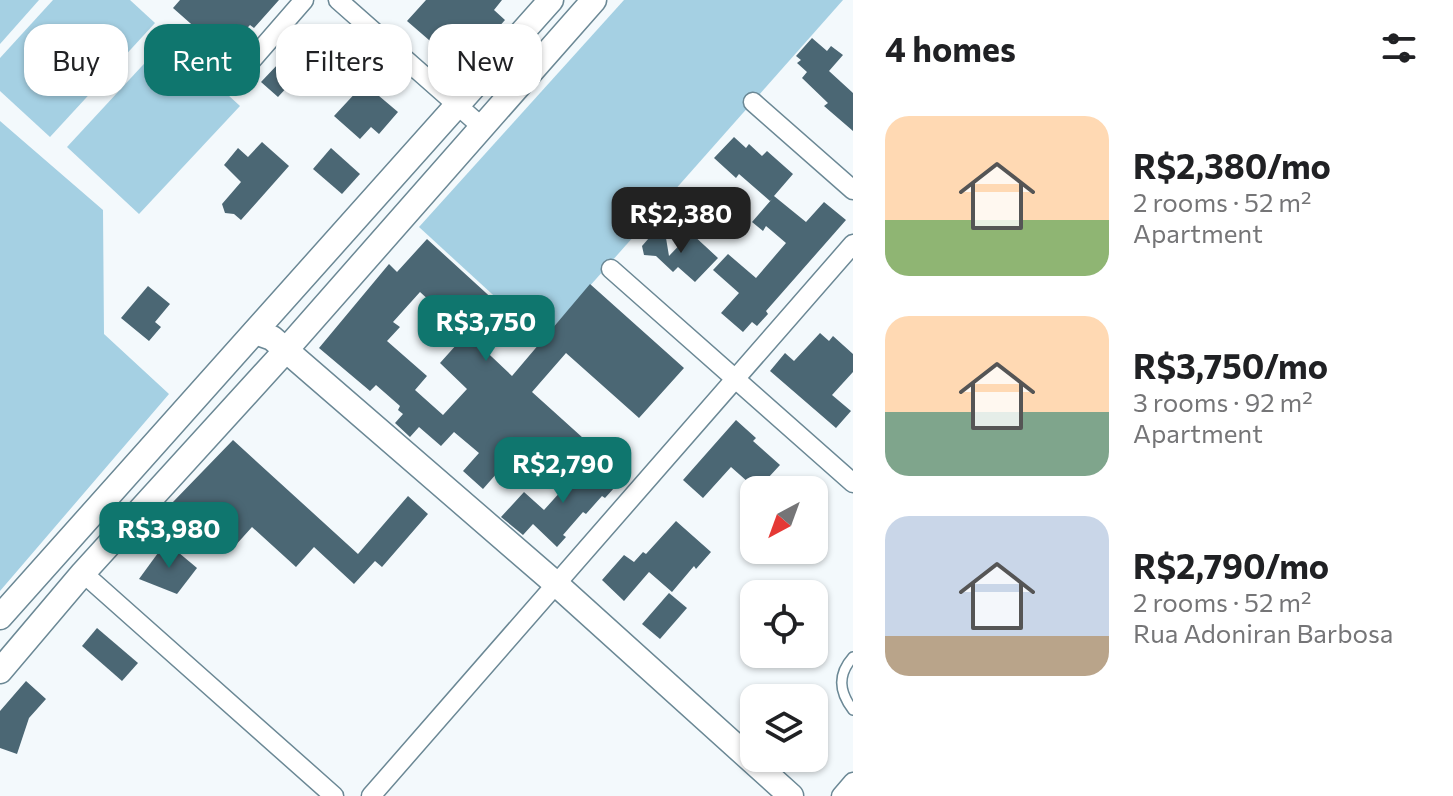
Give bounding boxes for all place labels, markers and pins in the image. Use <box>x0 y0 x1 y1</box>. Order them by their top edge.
pin: R$2,380 <box>607 187 755 255</box>
pin: R$3,750 <box>412 295 560 363</box>
pin: R$2,790 <box>489 437 637 505</box>
pin: R$3,980 <box>95 502 243 570</box>

